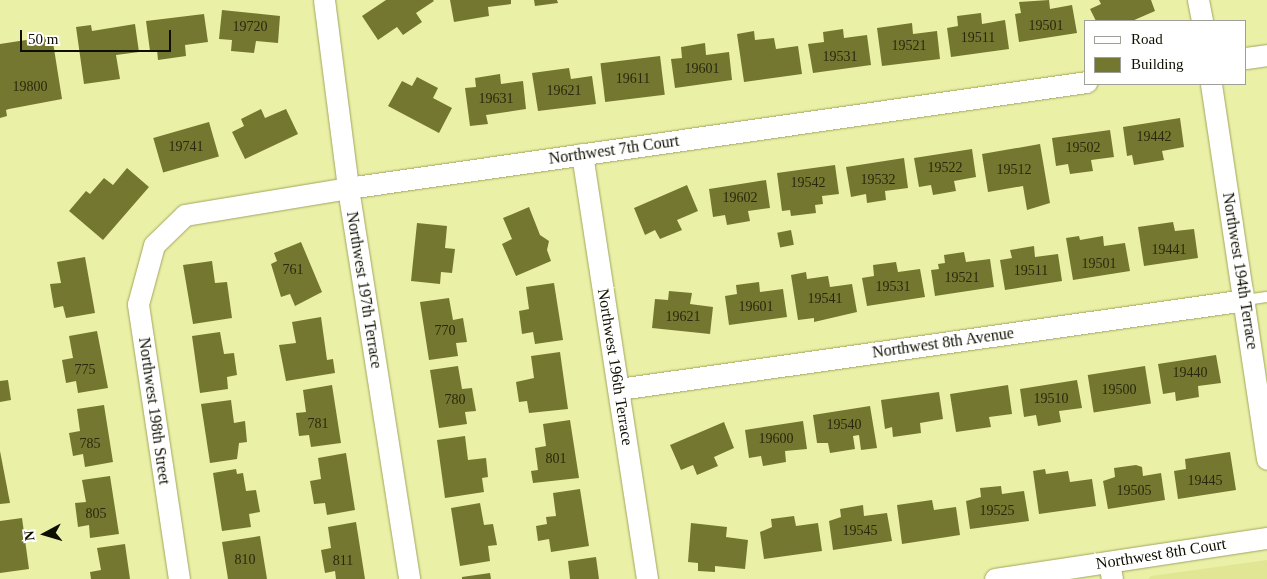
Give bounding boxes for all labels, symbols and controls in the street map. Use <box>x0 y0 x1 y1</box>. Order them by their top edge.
house number: 19501 <box>1028 18 1064 34</box>
house number: 19720 <box>232 19 268 35</box>
scale bar <box>22 20 174 52</box>
legend <box>1084 20 1247 85</box>
house number: 19511 <box>961 30 995 46</box>
text: 50 m <box>28 31 58 47</box>
text: Road <box>1131 31 1163 47</box>
house number: 19521 <box>892 38 926 54</box>
house number: 19531 <box>822 49 858 65</box>
text: Building <box>1131 56 1184 72</box>
house number: 19601 <box>684 61 720 77</box>
house number: 19611 <box>616 71 650 87</box>
house number: 19800 <box>12 79 48 95</box>
house number: 19621 <box>546 83 582 99</box>
house number: 19631 <box>478 91 514 107</box>
house number: 19442 <box>1136 129 1172 145</box>
street label: Northwest 7th Court <box>548 131 680 169</box>
house number: 19741 <box>168 139 204 155</box>
house number: 19502 <box>1066 140 1100 156</box>
house number: 19522 <box>928 160 962 176</box>
house number: 19512 <box>996 162 1032 178</box>
house number: 19532 <box>860 172 896 188</box>
house number: 19542 <box>790 175 826 191</box>
house number: 19602 <box>722 190 758 206</box>
street label: Northwest 194th Terrace <box>1218 191 1262 351</box>
street label: Northwest 197th Terrace <box>342 210 386 370</box>
house number: 19441 <box>1152 242 1186 258</box>
house number: 19501 <box>1082 256 1116 272</box>
house number: 761 <box>282 262 304 278</box>
house number: 19511 <box>1014 263 1048 279</box>
house number: 19521 <box>944 270 980 286</box>
house number: 19531 <box>876 279 910 295</box>
street label: Northwest 196th Terrace <box>593 287 637 447</box>
house number: 19541 <box>808 291 842 307</box>
house number: 19601 <box>738 299 774 315</box>
house number: 19621 <box>666 309 700 325</box>
house number: 770 <box>434 323 456 339</box>
street label: Northwest 8th Avenue <box>871 323 1015 363</box>
street label: Northwest 198th Street <box>134 336 174 486</box>
house number: 775 <box>74 362 96 378</box>
house number: 19440 <box>1172 365 1208 381</box>
house number: 19500 <box>1102 382 1136 398</box>
house number: 19510 <box>1034 391 1068 407</box>
house number: 780 <box>444 392 466 408</box>
house number: 781 <box>308 416 328 432</box>
house number: 19540 <box>826 417 862 433</box>
house number: 19600 <box>758 431 794 447</box>
house number: 785 <box>80 436 100 452</box>
house number: 801 <box>546 451 566 467</box>
house number: 19445 <box>1188 473 1222 489</box>
house number: 19505 <box>1116 483 1152 499</box>
house number: 19525 <box>980 503 1014 519</box>
house number: 805 <box>86 506 106 522</box>
north arrow <box>20 509 70 559</box>
house number: 19545 <box>842 523 878 539</box>
text: N <box>22 530 38 541</box>
street label: Northwest 8th Court <box>1095 534 1227 574</box>
house number: 810 <box>234 552 256 568</box>
house number: 811 <box>333 553 353 569</box>

